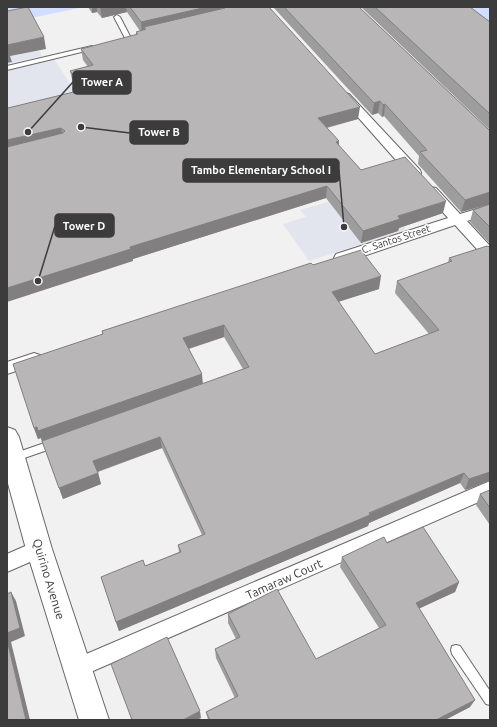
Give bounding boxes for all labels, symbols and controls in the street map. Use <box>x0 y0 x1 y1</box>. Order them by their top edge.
callout: Tower A <box>73 71 131 94</box>
text: Tower A <box>81 76 123 88</box>
callout: Tower B <box>130 121 188 144</box>
text: Tower B <box>138 126 180 138</box>
callout: Tambo Elementary School I <box>183 159 339 182</box>
text: Tambo Elementary School I <box>191 164 331 176</box>
callout: Tower D <box>55 214 114 237</box>
text: Tower D <box>63 220 105 232</box>
street label: C. Santos Street <box>360 223 432 255</box>
street label: Quirino Avenue <box>31 537 67 621</box>
street label: Tamaraw Court <box>244 556 324 602</box>

